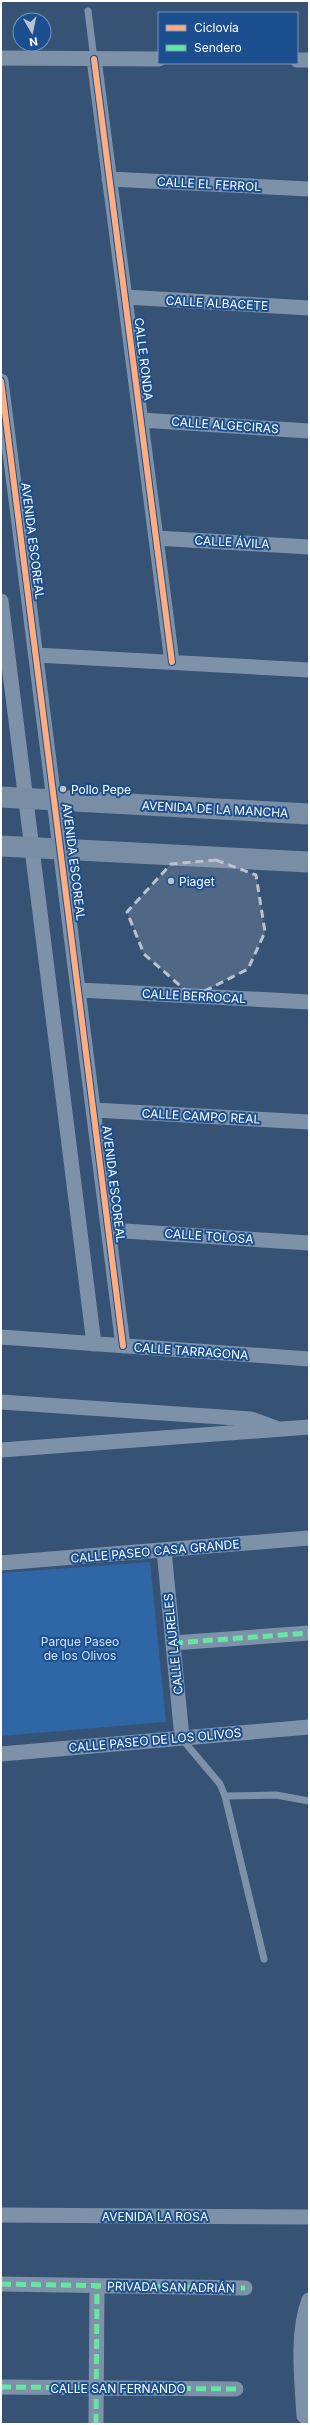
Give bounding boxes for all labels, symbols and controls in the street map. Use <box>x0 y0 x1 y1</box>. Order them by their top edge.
north arrow <box>12 12 52 52</box>
legend <box>158 12 298 64</box>
text: Ciclovía <box>194 20 239 35</box>
text: N <box>28 34 39 49</box>
text: Sendero <box>194 40 242 55</box>
street label: CALLE EL FERROL <box>157 174 262 194</box>
street label: CALLE ALBACETE <box>165 293 269 313</box>
street label: CALLE RONDA <box>131 317 157 401</box>
street label: CALLE ALGECIRAS <box>171 414 279 436</box>
street label: AVENIDA ESCOREAL <box>18 482 48 601</box>
street label: CALLE ÁVILA <box>194 533 270 551</box>
place label: Pollo Pepe <box>71 782 131 797</box>
marker: Pollo Pepe <box>58 784 68 794</box>
street label: AVENIDA DE LA MANCHA <box>141 798 289 820</box>
street label: AVENIDA ESCOREAL <box>59 803 89 922</box>
place label: Piaget <box>179 874 215 889</box>
marker: Piaget <box>166 876 176 886</box>
street label: CALLE BERROCAL <box>142 986 247 1006</box>
street label: CALLE CAMPO REAL <box>141 1105 261 1127</box>
street label: AVENIDA ESCOREAL <box>99 1125 129 1244</box>
street label: CALLE TOLOSA <box>164 1225 254 1247</box>
street label: CALLE TARRAGONA <box>133 1340 249 1362</box>
street label: CALLE PASEO CASA GRANDE <box>70 1536 240 1566</box>
street label: CALLE LAURELES <box>160 1593 186 1695</box>
park label: Parque Paseo de los Olivos <box>41 1634 119 1663</box>
street label: CALLE PASEO DE LOS OLIVOS <box>68 1725 242 1755</box>
street label: AVENIDA LA ROSA <box>102 2209 208 2224</box>
street label: PRIVADA SAN ADRIÁN <box>107 2278 235 2296</box>
street label: CALLE SAN FERNANDO <box>50 2381 186 2396</box>

